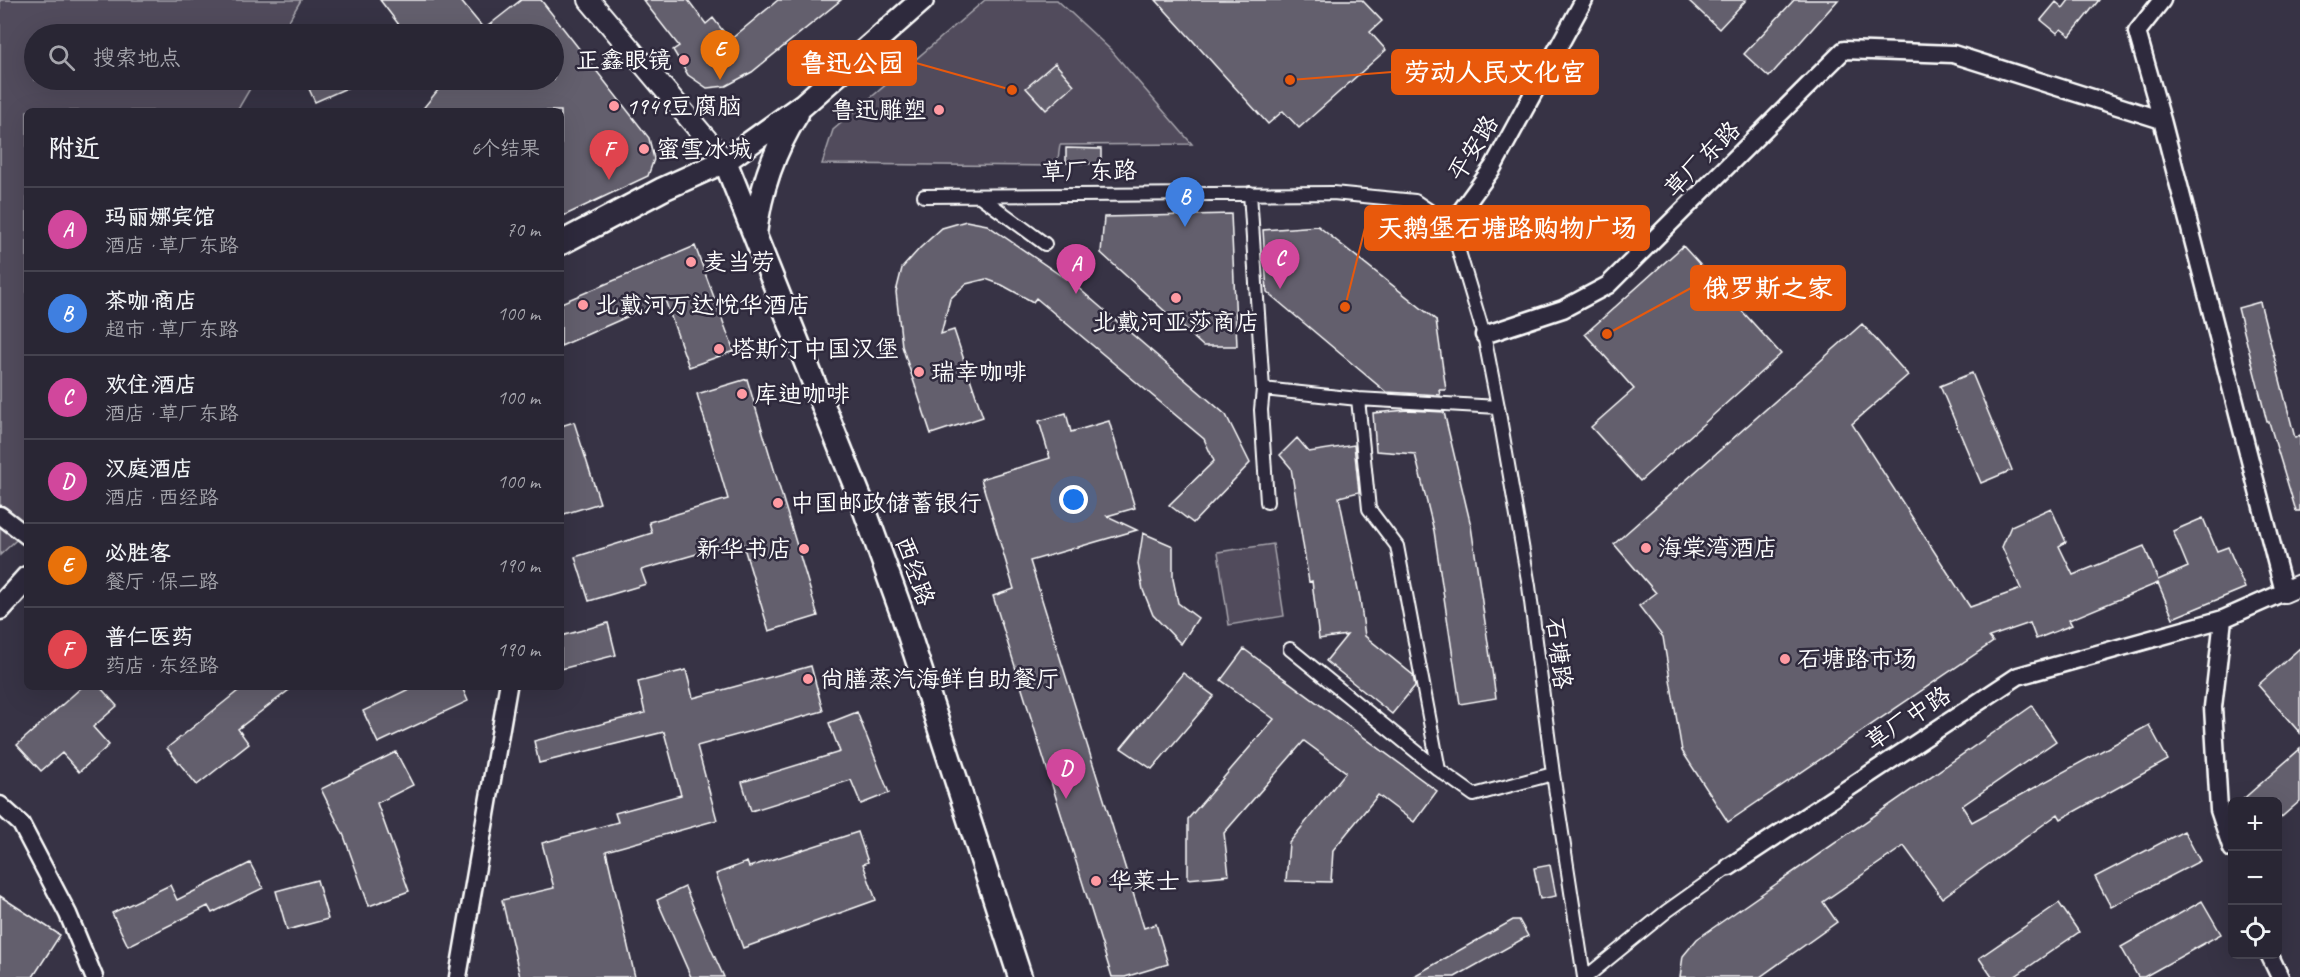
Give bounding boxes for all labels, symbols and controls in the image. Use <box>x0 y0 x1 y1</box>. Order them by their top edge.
search box <box>24 24 564 90</box>
pin: E <box>700 31 740 80</box>
icon: search <box>45 41 78 74</box>
callout: 鲁迅公园 <box>788 41 916 85</box>
text: 搜索地点 <box>93 44 181 72</box>
place label: 正鑫眼镜 <box>576 45 672 75</box>
text: 鲁迅公园 <box>800 47 904 80</box>
callout: 劳动人民文化宫 <box>1392 50 1598 94</box>
marker: 正鑫眼镜 <box>677 53 691 67</box>
text: 劳动人民文化宫 <box>1404 56 1586 89</box>
place label: 1949豆腐脑 <box>626 91 741 121</box>
place label: 鲁迅雕塑 <box>831 95 927 125</box>
marker: 1949豆腐脑 <box>607 99 621 113</box>
marker: 鲁迅雕塑 <box>932 103 946 117</box>
street label: 平安路 <box>1441 110 1505 186</box>
street label: 草厂东路 <box>1657 114 1747 204</box>
pin: F <box>590 130 628 180</box>
text: 附近 <box>48 132 100 165</box>
place label: 蜜雪冰城 <box>656 134 752 164</box>
text: 6个结果 <box>471 136 540 161</box>
marker: 蜜雪冰城 <box>637 142 651 156</box>
street label: 草厂东路 <box>1041 155 1137 187</box>
pin: B <box>1166 178 1204 227</box>
text: 玛丽娜宾馆 <box>105 203 215 231</box>
callout: 天鹅堡石塘路购物广场 <box>1365 206 1649 250</box>
text: 天鹅堡石塘路购物广场 <box>1377 212 1637 245</box>
text: A <box>62 217 73 242</box>
text: 70 m <box>506 217 540 242</box>
text: 酒店 · 草厂东路 <box>105 233 238 258</box>
pin: C <box>1260 240 1300 289</box>
pin: A <box>1056 244 1096 294</box>
place label: 麦当劳 <box>703 247 775 277</box>
marker: 麦当劳 <box>684 255 698 269</box>
callout: 俄罗斯之家 <box>1691 266 1845 310</box>
text: 俄罗斯之家 <box>1703 272 1833 305</box>
text: 茶咖·商店 <box>105 287 197 315</box>
place label: 北戴河万达悦华酒店 <box>595 290 811 320</box>
marker: 北戴河亚莎商店 <box>1169 291 1183 305</box>
marker: 北戴河万达悦华酒店 <box>576 298 590 312</box>
text: B <box>62 301 73 326</box>
text: 100 m <box>497 301 540 326</box>
place label: 北戴河亚莎商店 <box>1092 307 1260 337</box>
text: 超市 · 草厂东路 <box>105 317 238 342</box>
place label: 塔斯汀中国汉堡 <box>731 334 899 364</box>
marker: 塔斯汀中国汉堡 <box>712 342 726 356</box>
place label: 瑞幸咖啡 <box>931 357 1027 387</box>
marker: 瑞幸咖啡 <box>912 365 926 379</box>
text: 欢住·酒店 <box>105 371 197 399</box>
place label: 库迪咖啡 <box>754 379 850 409</box>
text: C <box>63 385 72 410</box>
text: 100 m <box>497 385 540 410</box>
marker: 库迪咖啡 <box>735 387 749 401</box>
text: 酒店 · 草厂东路 <box>105 401 238 426</box>
text: 汉庭酒店 <box>105 455 193 483</box>
text: D <box>62 469 73 494</box>
text: 100 m <box>497 469 540 494</box>
text: 酒店 · 西经路 <box>105 485 218 510</box>
your location <box>1059 485 1088 514</box>
place label: 中国邮政储蓄银行 <box>790 488 982 518</box>
marker: 中国邮政储蓄银行 <box>771 496 785 510</box>
street label: 西经路 <box>889 532 941 610</box>
place label: 海棠湾酒店 <box>1658 533 1778 563</box>
place label: 新华书店 <box>696 534 792 564</box>
text: 必胜客 <box>105 539 171 567</box>
marker: 海棠湾酒店 <box>1639 541 1653 555</box>
marker: 新华书店 <box>797 542 811 556</box>
text: E <box>62 553 73 578</box>
text: 190 m <box>497 553 540 578</box>
text: 餐厅 · 保二路 <box>105 569 218 594</box>
street label: 石塘路 <box>1540 615 1578 691</box>
text: 普仁医药 <box>105 623 193 651</box>
text: F <box>63 637 72 662</box>
text: 190 m <box>497 637 540 662</box>
place label: 石塘路市场 <box>1797 644 1917 674</box>
marker: 石塘路市场 <box>1778 652 1792 666</box>
text: 药店 · 东经路 <box>105 653 218 678</box>
place label: 尚膳蒸汽海鲜自助餐厅 <box>820 664 1060 694</box>
marker: 尚膳蒸汽海鲜自助餐厅 <box>801 672 815 686</box>
street label: 草厂中路 <box>1860 679 1956 757</box>
pin: D <box>1046 750 1086 799</box>
map controls <box>2228 797 2282 959</box>
button: + <box>2228 797 2282 851</box>
button: − <box>2228 851 2282 905</box>
place label: 华莱士 <box>1108 866 1180 896</box>
marker: 华莱士 <box>1089 874 1103 888</box>
button: locate <box>2228 905 2282 959</box>

